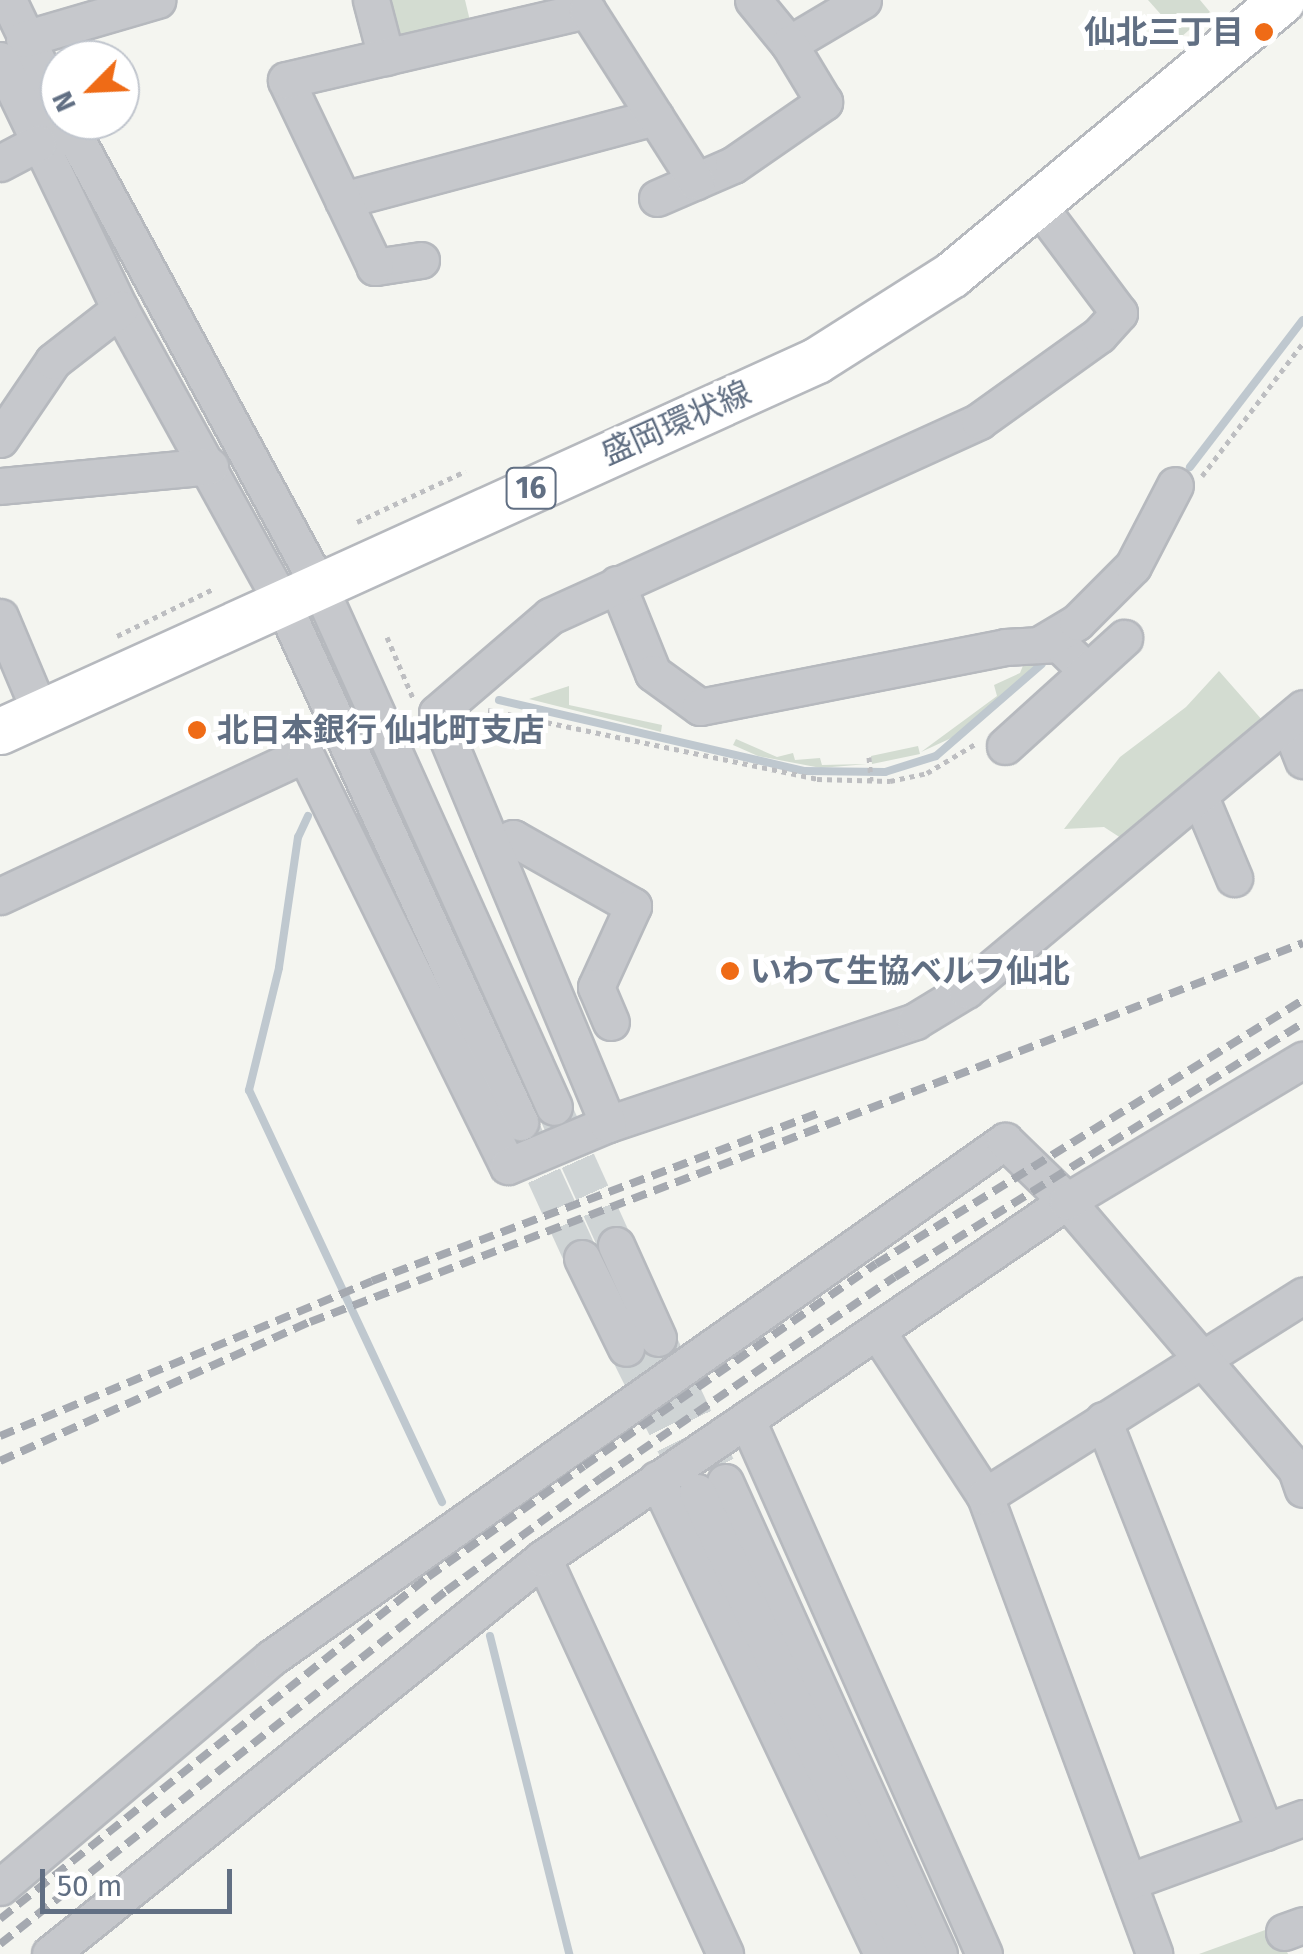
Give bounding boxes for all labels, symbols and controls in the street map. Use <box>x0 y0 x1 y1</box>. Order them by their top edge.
place label: 仙北三丁目 <box>1084 13 1244 51</box>
marker: 仙北三丁目 <box>1253 21 1275 43</box>
north arrow <box>40 40 140 140</box>
text: N <box>45 86 83 117</box>
street label: 盛岡環状線 <box>595 373 757 473</box>
road number: 16 <box>504 463 558 513</box>
place label: 北日本銀行 仙北町支店 <box>217 711 545 749</box>
marker: 北日本銀行 仙北町支店 <box>186 719 208 741</box>
place label: いわて生協ベルフ仙北 <box>750 952 1070 990</box>
marker: いわて生協ベルフ仙北 <box>719 960 741 982</box>
scale bar <box>45 1849 238 1911</box>
text: 50 m <box>57 1868 122 1904</box>

